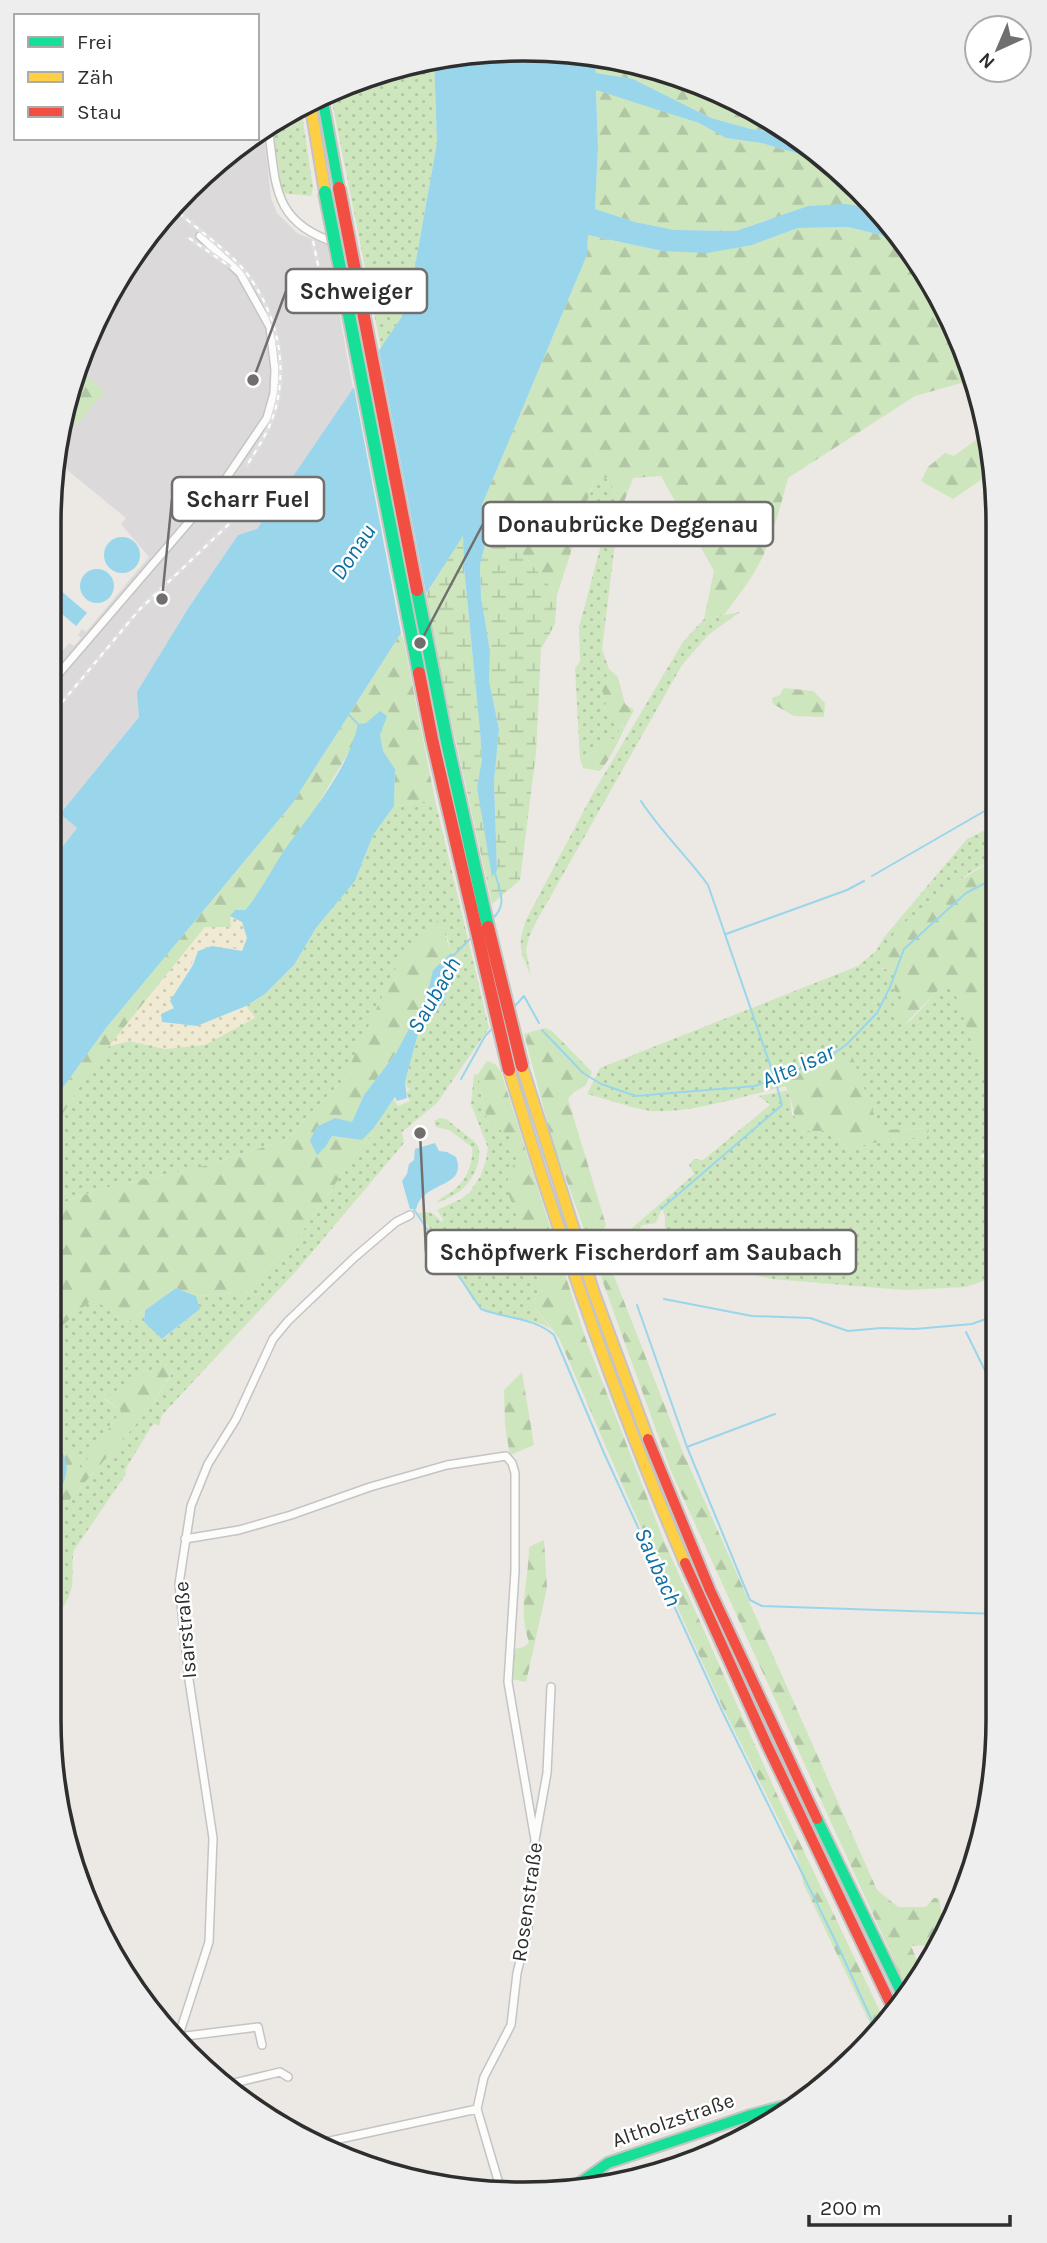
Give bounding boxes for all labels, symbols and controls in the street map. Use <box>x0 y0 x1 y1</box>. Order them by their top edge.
legend <box>14 14 259 140</box>
north arrow <box>963 14 1033 84</box>
text: Frei <box>77 30 113 54</box>
text: N <box>974 48 999 73</box>
text: Zäh <box>77 65 114 89</box>
text: Stau <box>77 100 122 124</box>
callout: Schweiger <box>286 269 427 313</box>
text: Schweiger <box>300 278 412 305</box>
callout: Scharr Fuel <box>172 477 324 521</box>
text: Scharr Fuel <box>186 486 310 513</box>
callout: Donaubrücke Deggenau <box>483 502 773 546</box>
text: Donaubrücke Deggenau <box>497 511 759 538</box>
water label: Donau <box>325 519 381 585</box>
water label: Saubach <box>401 952 467 1038</box>
water label: Alte Isar <box>757 1038 840 1094</box>
callout: Schöpfwerk Fischerdorf am Saubach <box>426 1230 856 1274</box>
text: Schöpfwerk Fischerdorf am Saubach <box>440 1239 842 1266</box>
water label: Saubach <box>629 1523 687 1611</box>
street label: Isarstraße <box>169 1580 201 1680</box>
street label: Rosenstraße <box>507 1841 547 1963</box>
street label: Altholzstraße <box>609 2088 737 2152</box>
scale bar <box>809 2184 1010 2228</box>
text: 200 m <box>820 2196 882 2220</box>

